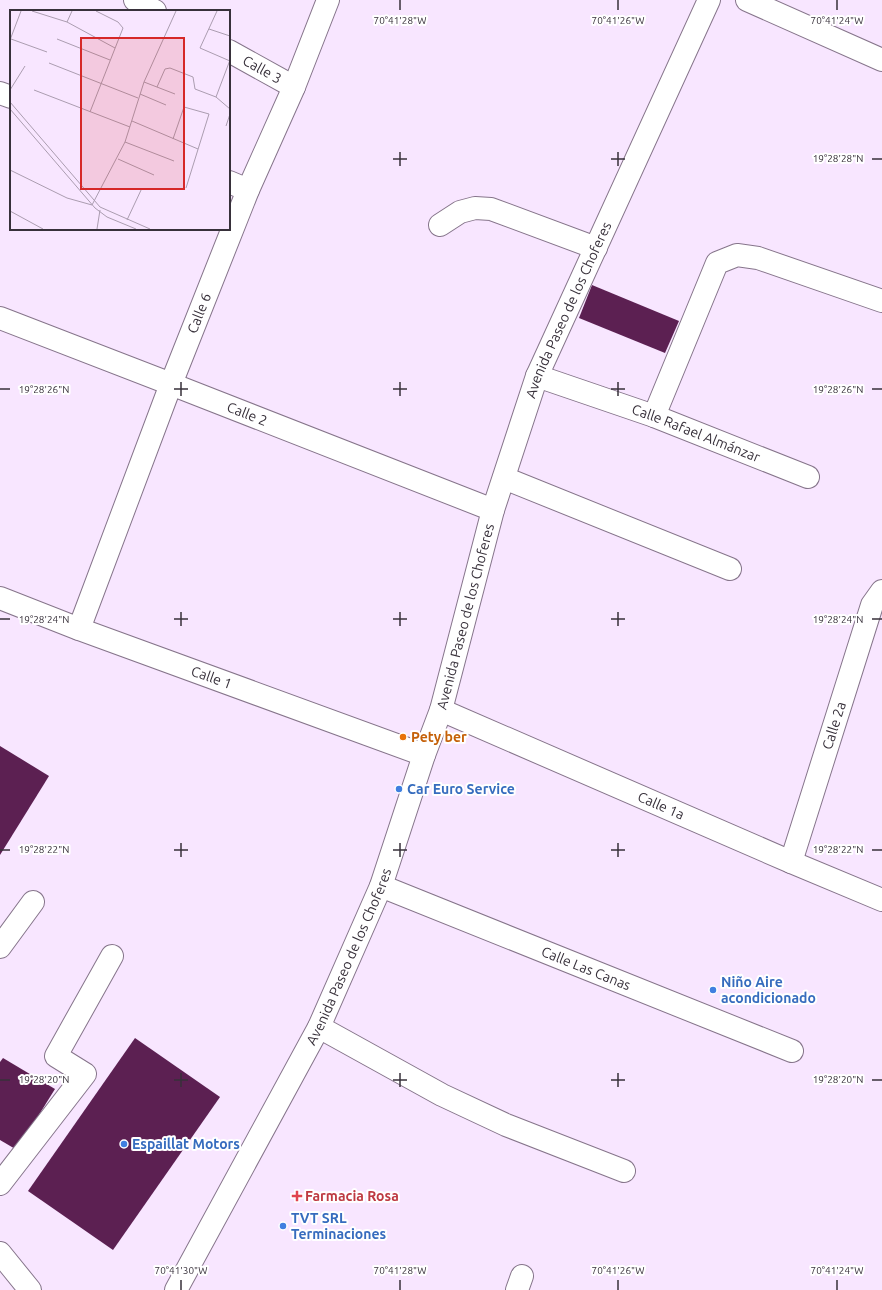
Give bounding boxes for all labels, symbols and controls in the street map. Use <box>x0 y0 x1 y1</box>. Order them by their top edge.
inset map <box>10 10 230 230</box>
text: 70°41'28"W <box>374 15 426 26</box>
text: 70°41'26"W <box>592 15 644 26</box>
text: 70°41'24"W <box>811 15 863 26</box>
street label: Calle 3 <box>240 52 284 87</box>
text: 19°28'28"N <box>813 153 863 164</box>
street label: Avenida Paseo de los Choferes <box>522 219 614 400</box>
street label: Calle 6 <box>184 291 214 336</box>
text: 19°28'26"N <box>19 384 69 395</box>
text: 19°28'26"N <box>813 384 863 395</box>
street label: Calle 2 <box>225 399 270 429</box>
street label: Calle Rafael Almánzar <box>630 401 763 465</box>
street label: Avenida Paseo de los Choferes <box>433 522 497 711</box>
text: 19°28'24"N <box>19 614 69 625</box>
text: 19°28'24"N <box>813 614 863 625</box>
street label: Calle 1 <box>189 663 234 692</box>
street label: Calle 2a <box>819 700 849 751</box>
place label: Pety ber <box>411 729 467 745</box>
marker: Pety ber <box>398 732 408 742</box>
place label: Car Euro Service <box>407 781 515 797</box>
marker: Car Euro Service <box>394 784 404 794</box>
street label: Calle 1a <box>635 788 687 823</box>
text: 19°28'22"N <box>19 844 69 855</box>
text: 19°28'22"N <box>813 844 863 855</box>
street label: Avenida Paseo de los Choferes <box>303 866 394 1048</box>
street label: Calle Las Canas <box>539 943 633 993</box>
place label: Niño Aire acondicionado <box>721 974 816 1006</box>
marker: Niño Aire acondicionado <box>708 985 718 995</box>
text: 19°28'20"N <box>19 1074 69 1085</box>
text: 19°28'20"N <box>813 1074 863 1085</box>
place label: Espaillat Motors <box>132 1136 240 1152</box>
marker: Espaillat Motors <box>119 1139 129 1149</box>
place label: Farmacia Rosa <box>305 1188 399 1204</box>
marker: Farmacia Rosa <box>292 1191 302 1201</box>
place label: TVT SRL Terminaciones <box>291 1210 386 1242</box>
marker: TVT SRL Terminaciones <box>278 1221 288 1231</box>
text: 70°41'30"W <box>155 1265 207 1276</box>
text: 70°41'28"W <box>374 1265 426 1276</box>
text: 70°41'26"W <box>592 1265 644 1276</box>
text: 70°41'24"W <box>811 1265 863 1276</box>

